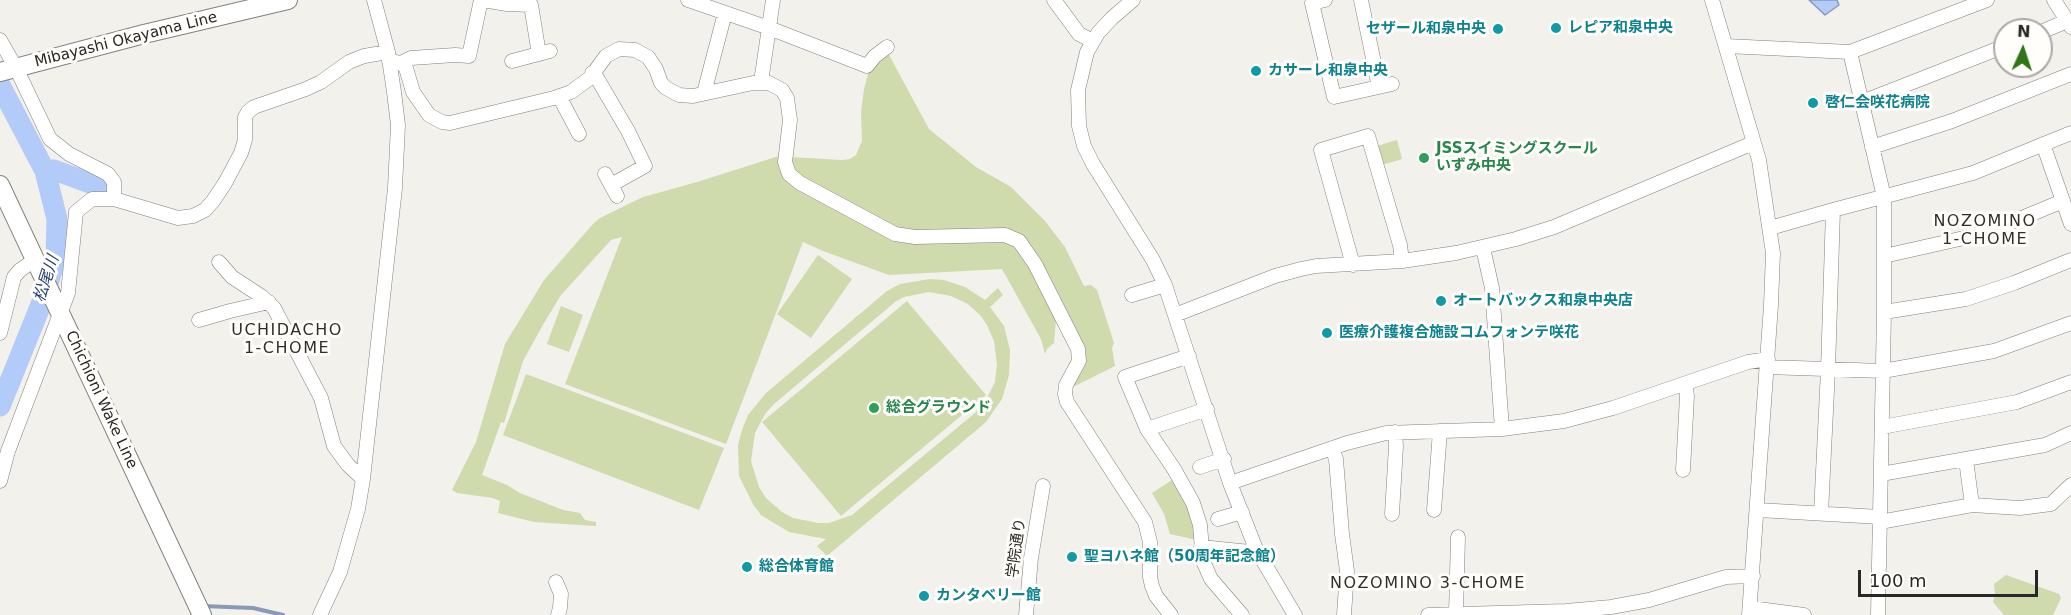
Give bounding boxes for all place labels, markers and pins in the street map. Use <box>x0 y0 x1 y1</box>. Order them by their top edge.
place label: レピア和泉中央 <box>1568 19 1673 37</box>
place label: セザール和泉中央 <box>1366 20 1486 38</box>
marker: レピア和泉中央 <box>1549 21 1563 35</box>
marker: セザール和泉中央 <box>1491 22 1505 36</box>
place label: カサーレ和泉中央 <box>1268 62 1388 80</box>
marker: カサーレ和泉中央 <box>1249 64 1263 78</box>
place label: 啓仁会咲花病院 <box>1825 94 1930 112</box>
marker: 啓仁会咲花病院 <box>1806 96 1820 110</box>
place label: JSSスイミングスクール いずみ中央 <box>1436 140 1598 175</box>
marker: JSSスイミングスクール いずみ中央 <box>1417 151 1431 165</box>
place label: オートバックス和泉中央店 <box>1453 292 1633 310</box>
marker: オートバックス和泉中央店 <box>1434 294 1448 308</box>
place label: 医療介護複合施設コムフォンテ咲花 <box>1339 324 1579 342</box>
marker: 医療介護複合施設コムフォンテ咲花 <box>1320 326 1334 340</box>
place label: 総合グラウンド <box>886 399 991 417</box>
marker: 総合グラウンド <box>867 401 881 415</box>
place label: 聖ヨハネ館（50周年記念館） <box>1084 548 1285 566</box>
marker: 聖ヨハネ館（50周年記念館） <box>1065 550 1079 564</box>
place label: 総合体育館 <box>759 558 834 576</box>
marker: 総合体育館 <box>740 560 754 574</box>
place label: カンタベリー館 <box>936 587 1041 605</box>
marker: カンタベリー館 <box>917 589 931 603</box>

